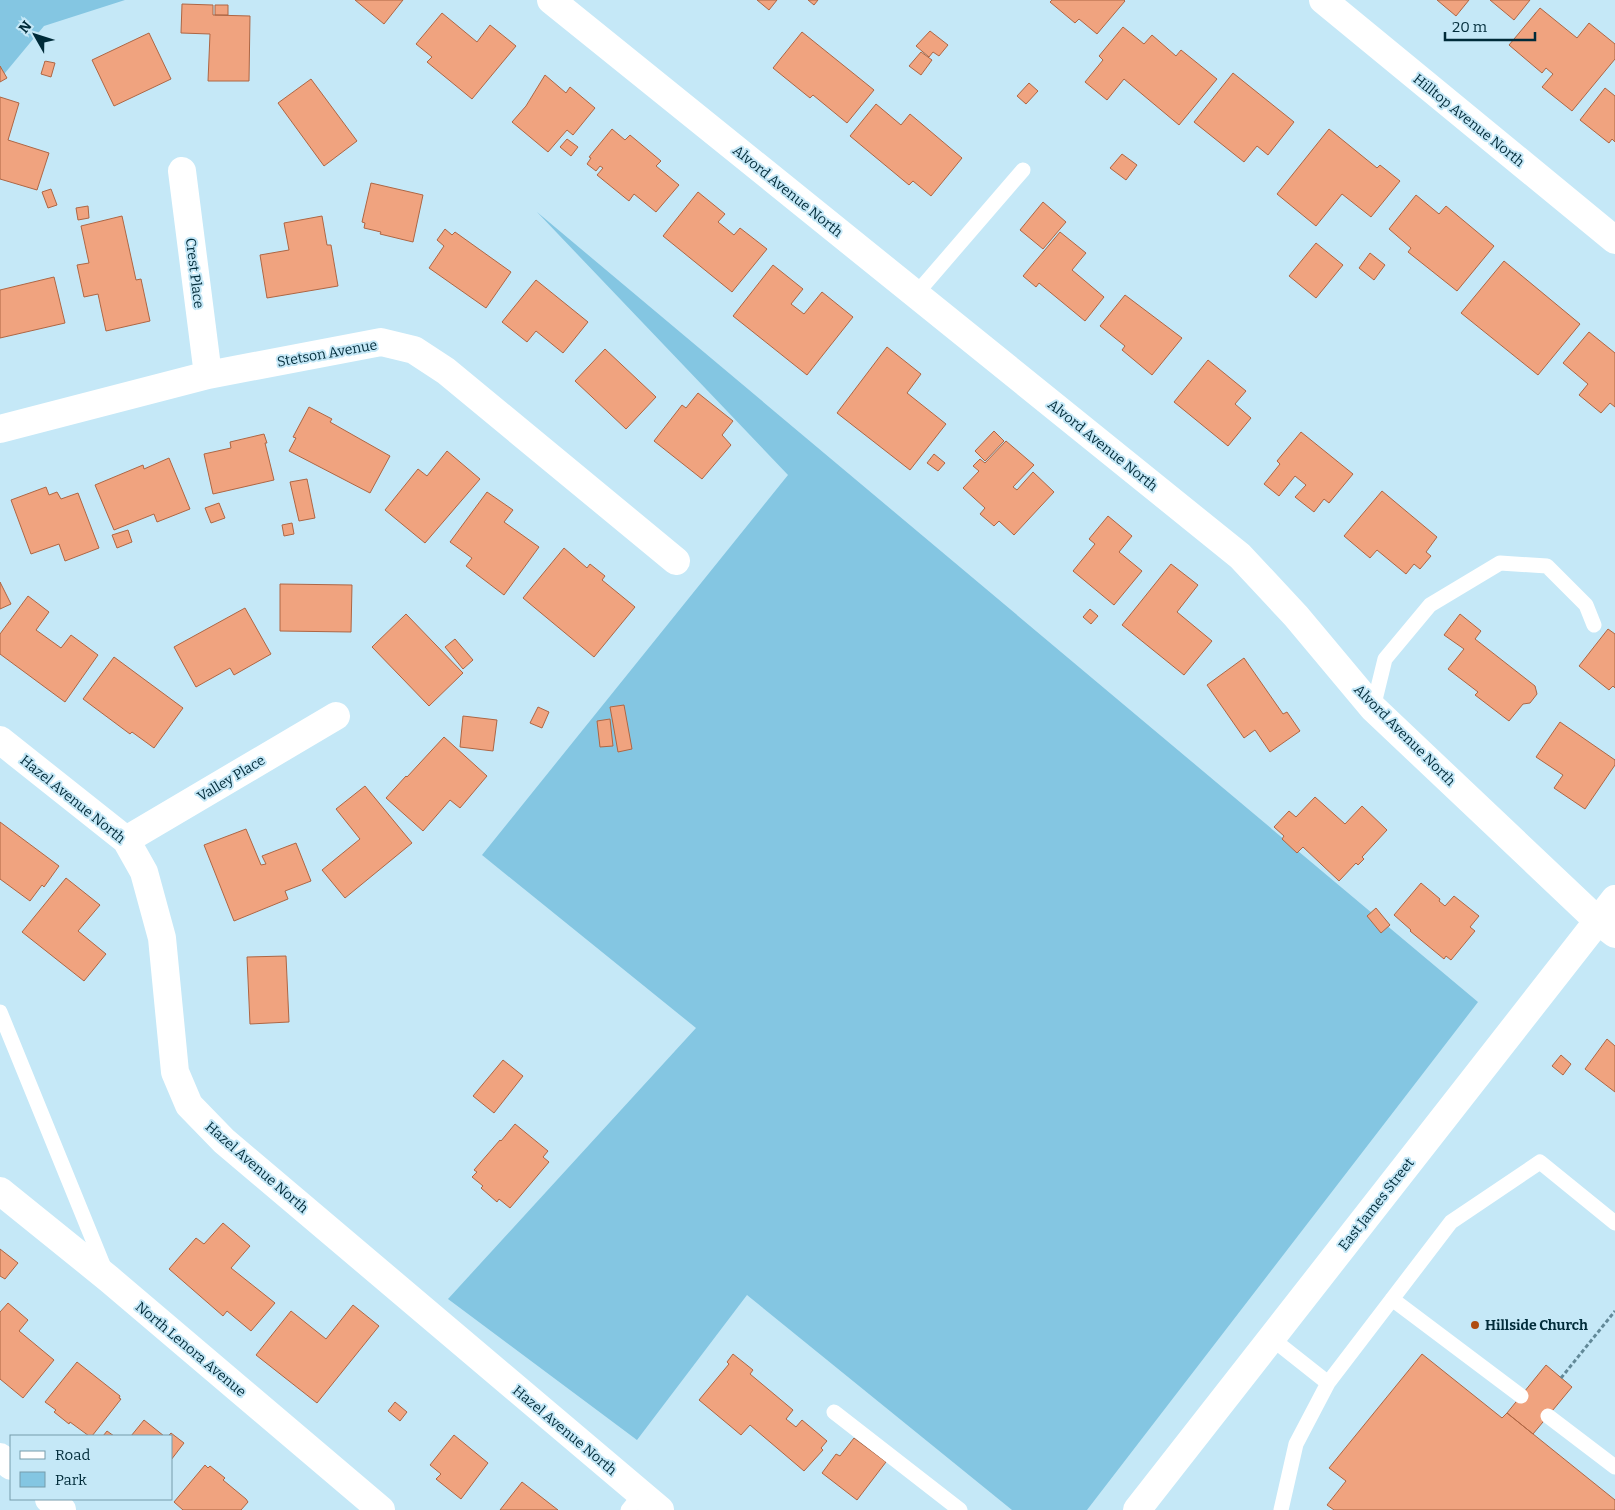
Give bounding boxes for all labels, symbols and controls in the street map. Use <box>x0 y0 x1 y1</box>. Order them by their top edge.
north arrow <box>10 10 60 60</box>
scale bar <box>1445 10 1535 42</box>
text: N <box>15 17 35 37</box>
text: 20 m <box>1452 18 1488 36</box>
street label: Hilltop Avenue North <box>1410 70 1528 171</box>
street label: Alvord Avenue North <box>729 142 846 241</box>
street label: Crest Place <box>182 237 207 309</box>
street label: Stetson Avenue <box>276 336 378 371</box>
street label: Alvord Avenue North <box>1044 396 1161 495</box>
street label: Alvord Avenue North <box>1350 681 1459 790</box>
street label: Hazel Avenue North <box>17 752 129 847</box>
street label: Valley Place <box>194 752 268 805</box>
street label: Hazel Avenue North <box>202 1118 312 1217</box>
street label: East James Street <box>1335 1155 1418 1254</box>
street label: North Lenora Avenue <box>132 1298 249 1401</box>
place label: Hillside Church <box>1485 1317 1588 1334</box>
marker: Hillside Church <box>1469 1319 1481 1331</box>
street label: Hazel Avenue North <box>509 1382 620 1479</box>
legend <box>10 1435 172 1500</box>
text: Road <box>55 1446 90 1464</box>
text: Park <box>55 1471 87 1489</box>

